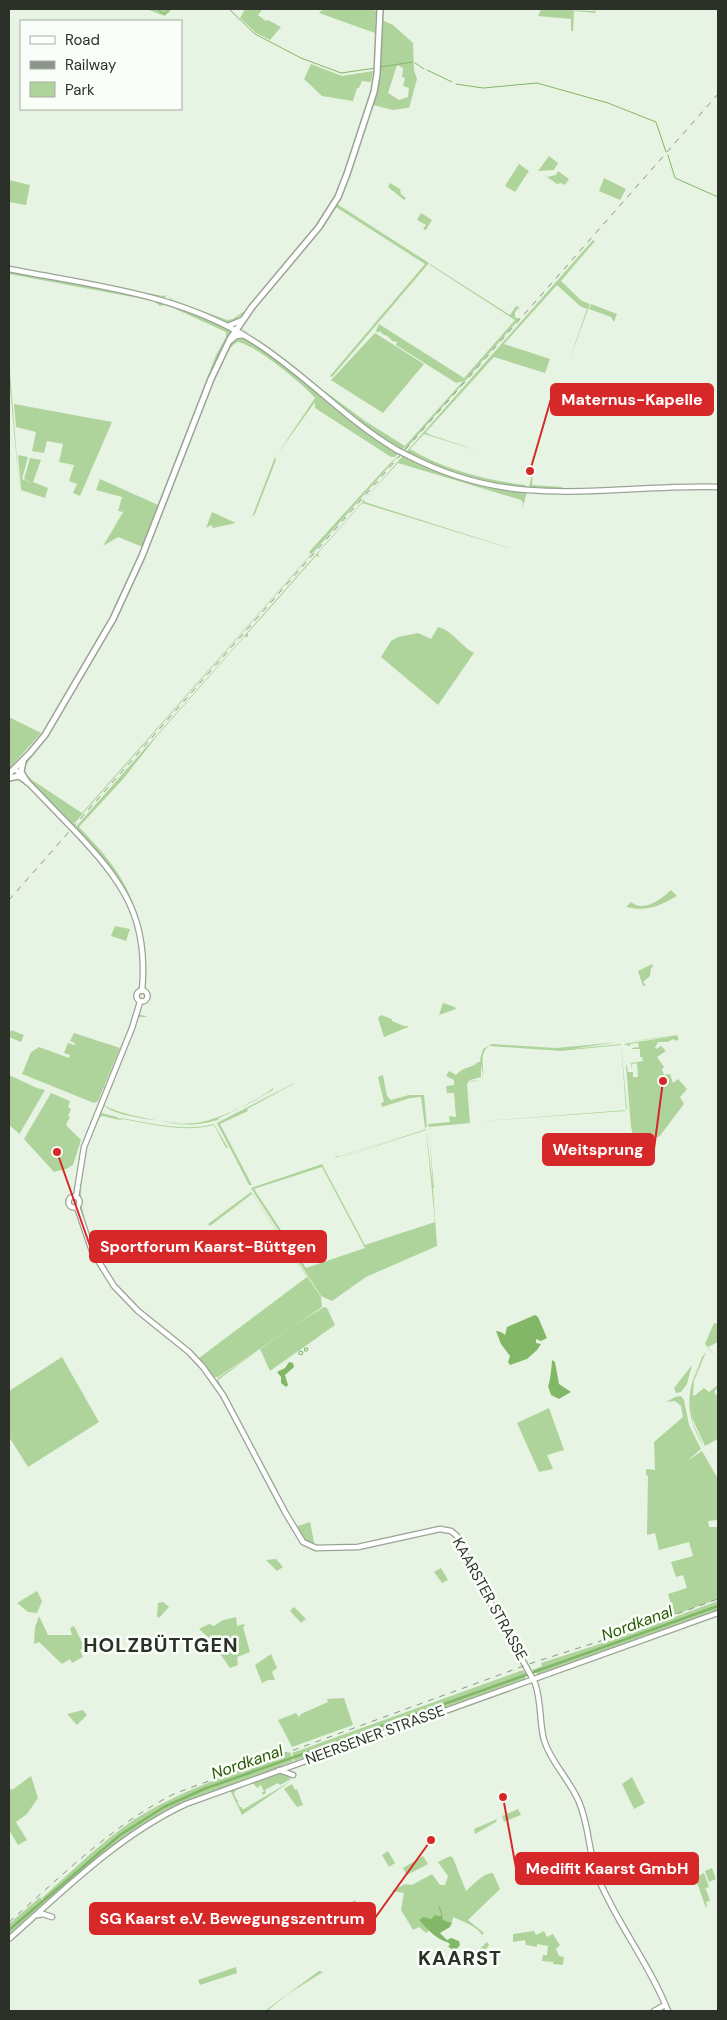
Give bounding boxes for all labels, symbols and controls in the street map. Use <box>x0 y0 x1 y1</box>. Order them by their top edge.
legend <box>20 20 182 110</box>
text: Road <box>65 30 100 50</box>
text: Railway <box>65 55 117 75</box>
text: Park <box>65 80 95 100</box>
callout: Maternus-Kapelle <box>551 384 713 415</box>
text: Maternus-Kapelle <box>561 389 703 410</box>
callout: Weitsprung <box>543 1134 654 1165</box>
text: Weitsprung <box>552 1139 644 1160</box>
callout: Sportforum Kaarst-Büttgen <box>90 1231 326 1262</box>
text: Sportforum Kaarst-Büttgen <box>100 1236 316 1257</box>
street label: KAARSTER STRASSE <box>448 1534 532 1664</box>
water label: Nordkanal <box>598 1600 676 1646</box>
district label: HOLZBÜTTGEN <box>83 1632 239 1658</box>
street label: NEERSENER STRASSE <box>303 1701 447 1769</box>
water label: Nordkanal <box>208 1740 286 1784</box>
callout: Medifit Kaarst GmbH <box>516 1853 698 1884</box>
text: Medifit Kaarst GmbH <box>526 1858 688 1879</box>
callout: SG Kaarst e.V. Bewegungszentrum <box>90 1903 375 1934</box>
text: SG Kaarst e.V. Bewegungszentrum <box>99 1908 365 1929</box>
district label: KAARST <box>418 1945 502 1971</box>

